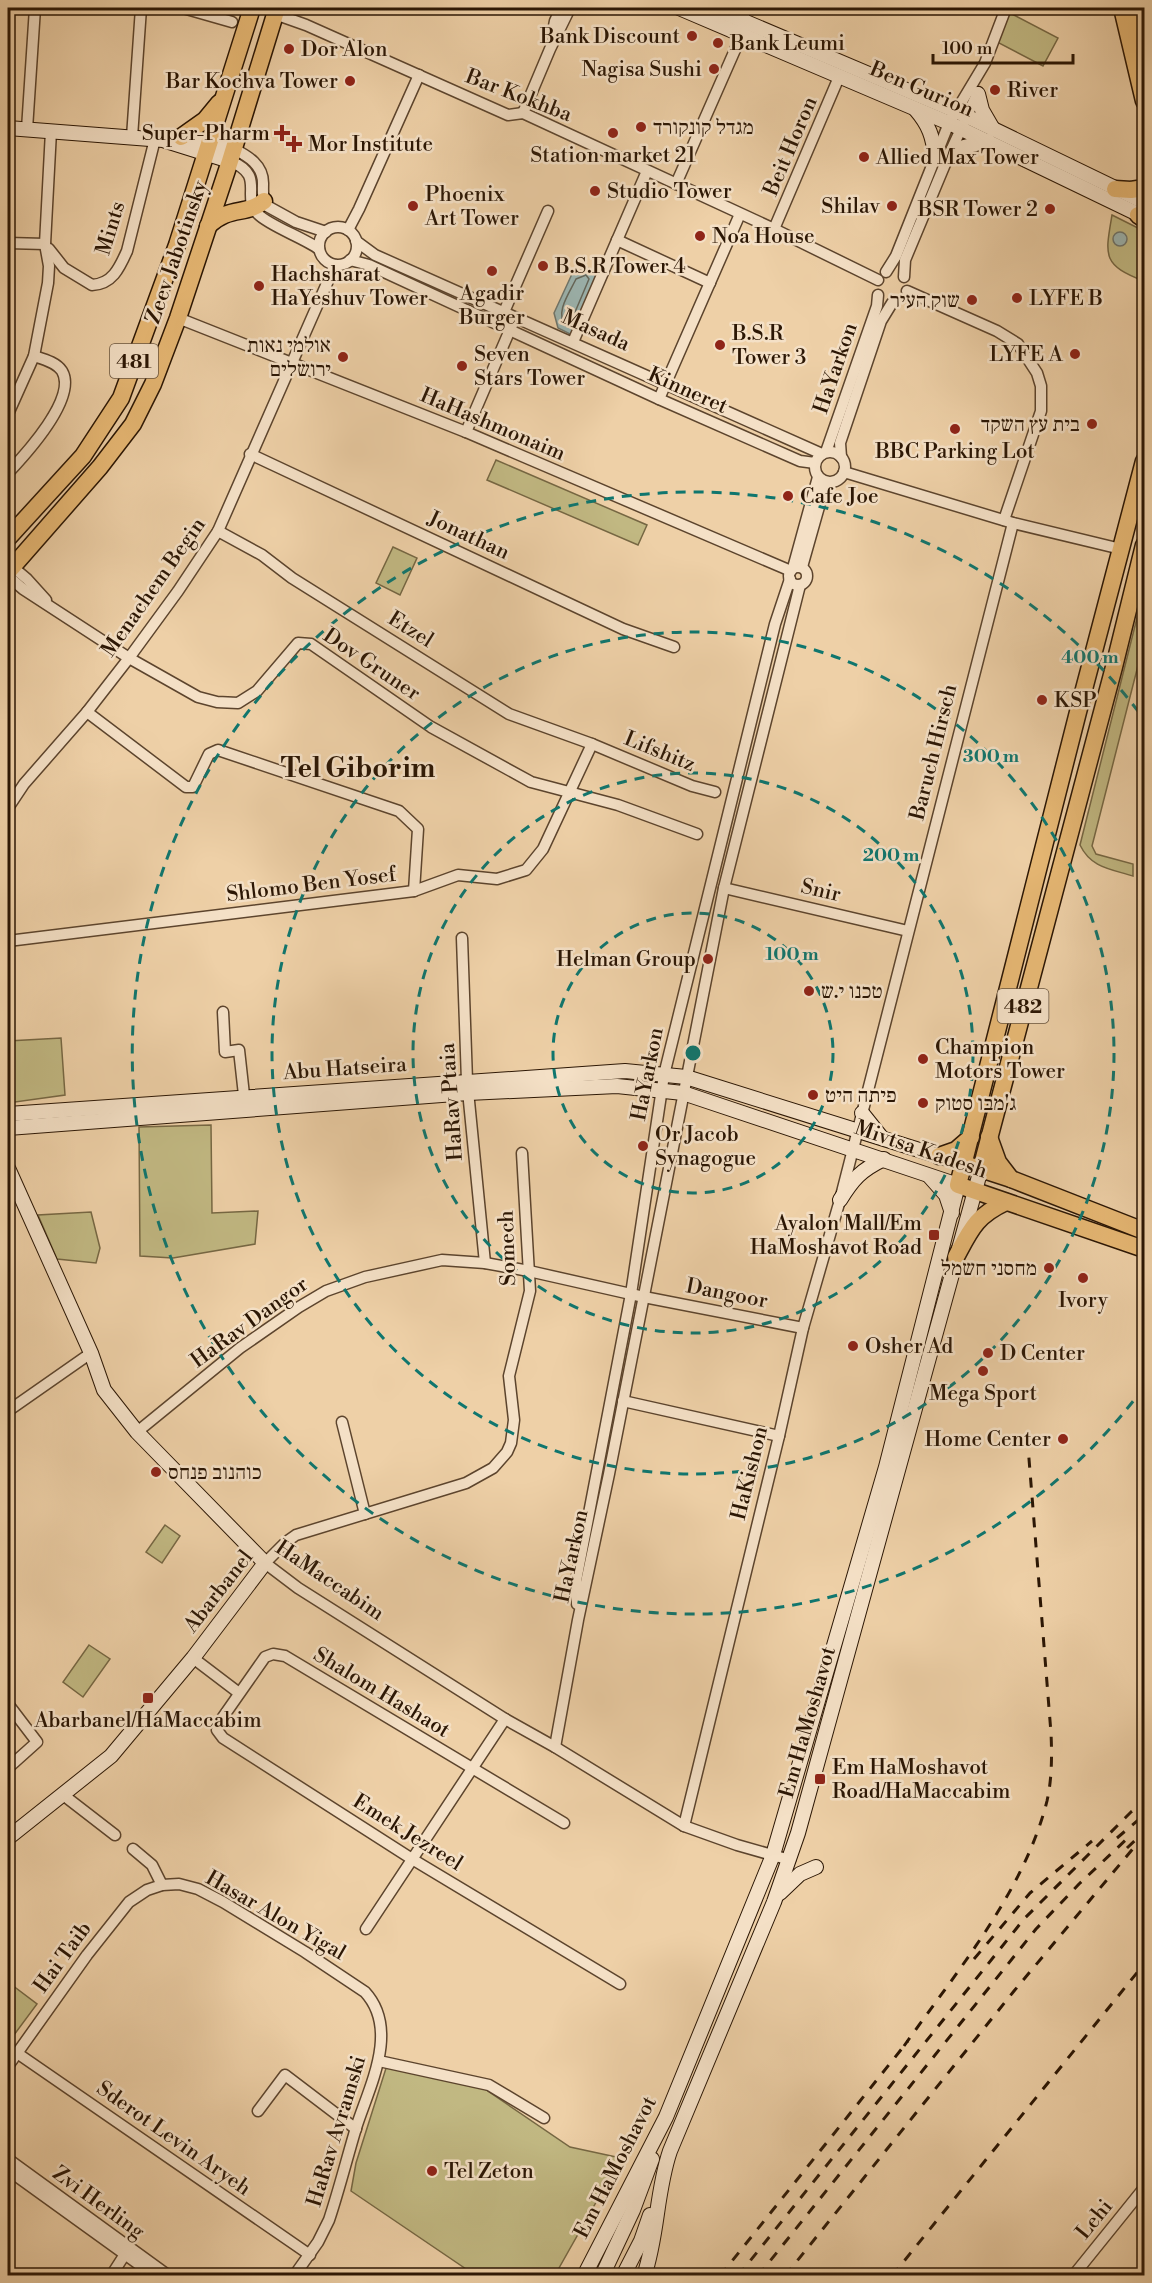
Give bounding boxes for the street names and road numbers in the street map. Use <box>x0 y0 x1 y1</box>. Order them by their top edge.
street label: Ben Gurion <box>865 56 978 124</box>
street label: Bar Kokhba <box>461 63 576 128</box>
street label: Beit Horon <box>758 92 824 201</box>
street label: Zeev Jabotinsky <box>140 177 214 327</box>
street label: Mints <box>91 198 131 258</box>
street label: Masada <box>558 304 634 357</box>
street label: HaYarkon <box>808 319 864 417</box>
road number: 481 <box>110 344 158 378</box>
street label: Kinneret <box>644 362 732 420</box>
street label: HaHashmonaim <box>416 383 569 467</box>
street label: Jonathan <box>423 505 514 566</box>
street label: Menachem Begin <box>96 512 212 662</box>
street label: Etzel <box>383 606 438 654</box>
street label: Dov Gruner <box>318 623 425 707</box>
street label: Baruch Hirsch <box>904 681 964 824</box>
street label: Lifshitz <box>620 726 699 778</box>
street label: Shlomo Ben Yosef <box>225 862 399 908</box>
street label: Snir <box>798 874 843 908</box>
road number: 482 <box>998 989 1048 1023</box>
street label: HaYarkon <box>626 1025 670 1123</box>
street label: HaRav Ptaia <box>435 1042 469 1162</box>
street label: Abu Hatseira <box>282 1052 408 1086</box>
street label: Mivtsa Kadesh <box>851 1115 991 1185</box>
street label: Somech <box>494 1209 522 1286</box>
street label: HaRav Dangor <box>186 1271 313 1374</box>
street label: Dangoor <box>684 1273 770 1315</box>
street label: HaKishon <box>726 1423 774 1523</box>
street label: HaYarkon <box>549 1507 595 1605</box>
street label: HaMaccabim <box>270 1535 389 1627</box>
street label: Abarbanel <box>178 1545 259 1639</box>
street label: Shalom Hashaot <box>308 1642 455 1744</box>
street label: Em HaMoshavot <box>774 1643 842 1801</box>
street label: Emek Jezreel <box>348 1789 467 1877</box>
street label: Hasar Alon Yigal <box>201 1865 350 1967</box>
street label: Hai Taib <box>28 1917 97 1998</box>
street label: HaRav Avramski <box>302 2053 372 2210</box>
street label: Sderot Levin Aryeh <box>91 2076 256 2202</box>
street label: Em HaMoshavot <box>569 2091 663 2243</box>
street label: Zvi Herling <box>47 2161 150 2245</box>
street label: Lehi <box>1071 2194 1119 2245</box>

